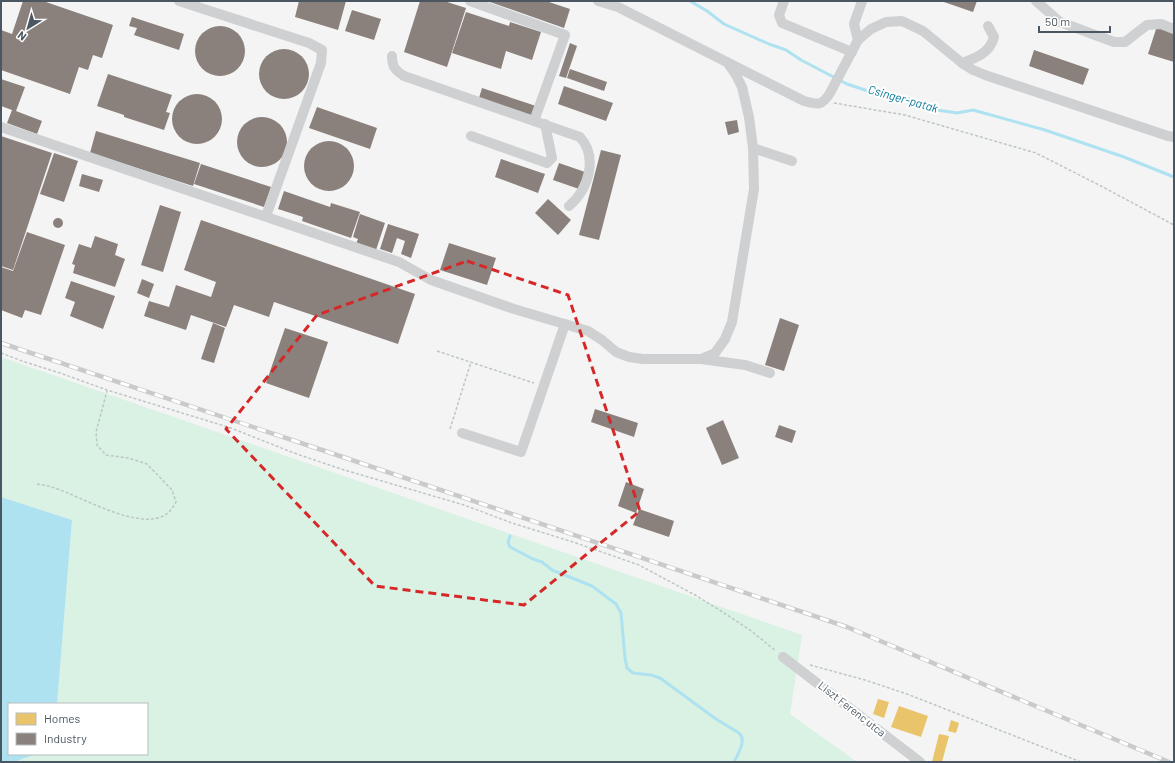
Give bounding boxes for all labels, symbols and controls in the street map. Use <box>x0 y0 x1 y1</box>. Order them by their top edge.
north arrow <box>8 8 48 48</box>
scale bar <box>1039 8 1110 34</box>
text: 50 m <box>1045 14 1070 28</box>
text: N <box>15 29 29 44</box>
water label: Csinger-patak <box>867 81 940 115</box>
street label: Liszt Ferenc utca <box>816 678 889 739</box>
legend <box>8 703 148 755</box>
text: Homes <box>44 711 81 725</box>
text: Industry <box>44 731 87 745</box>

